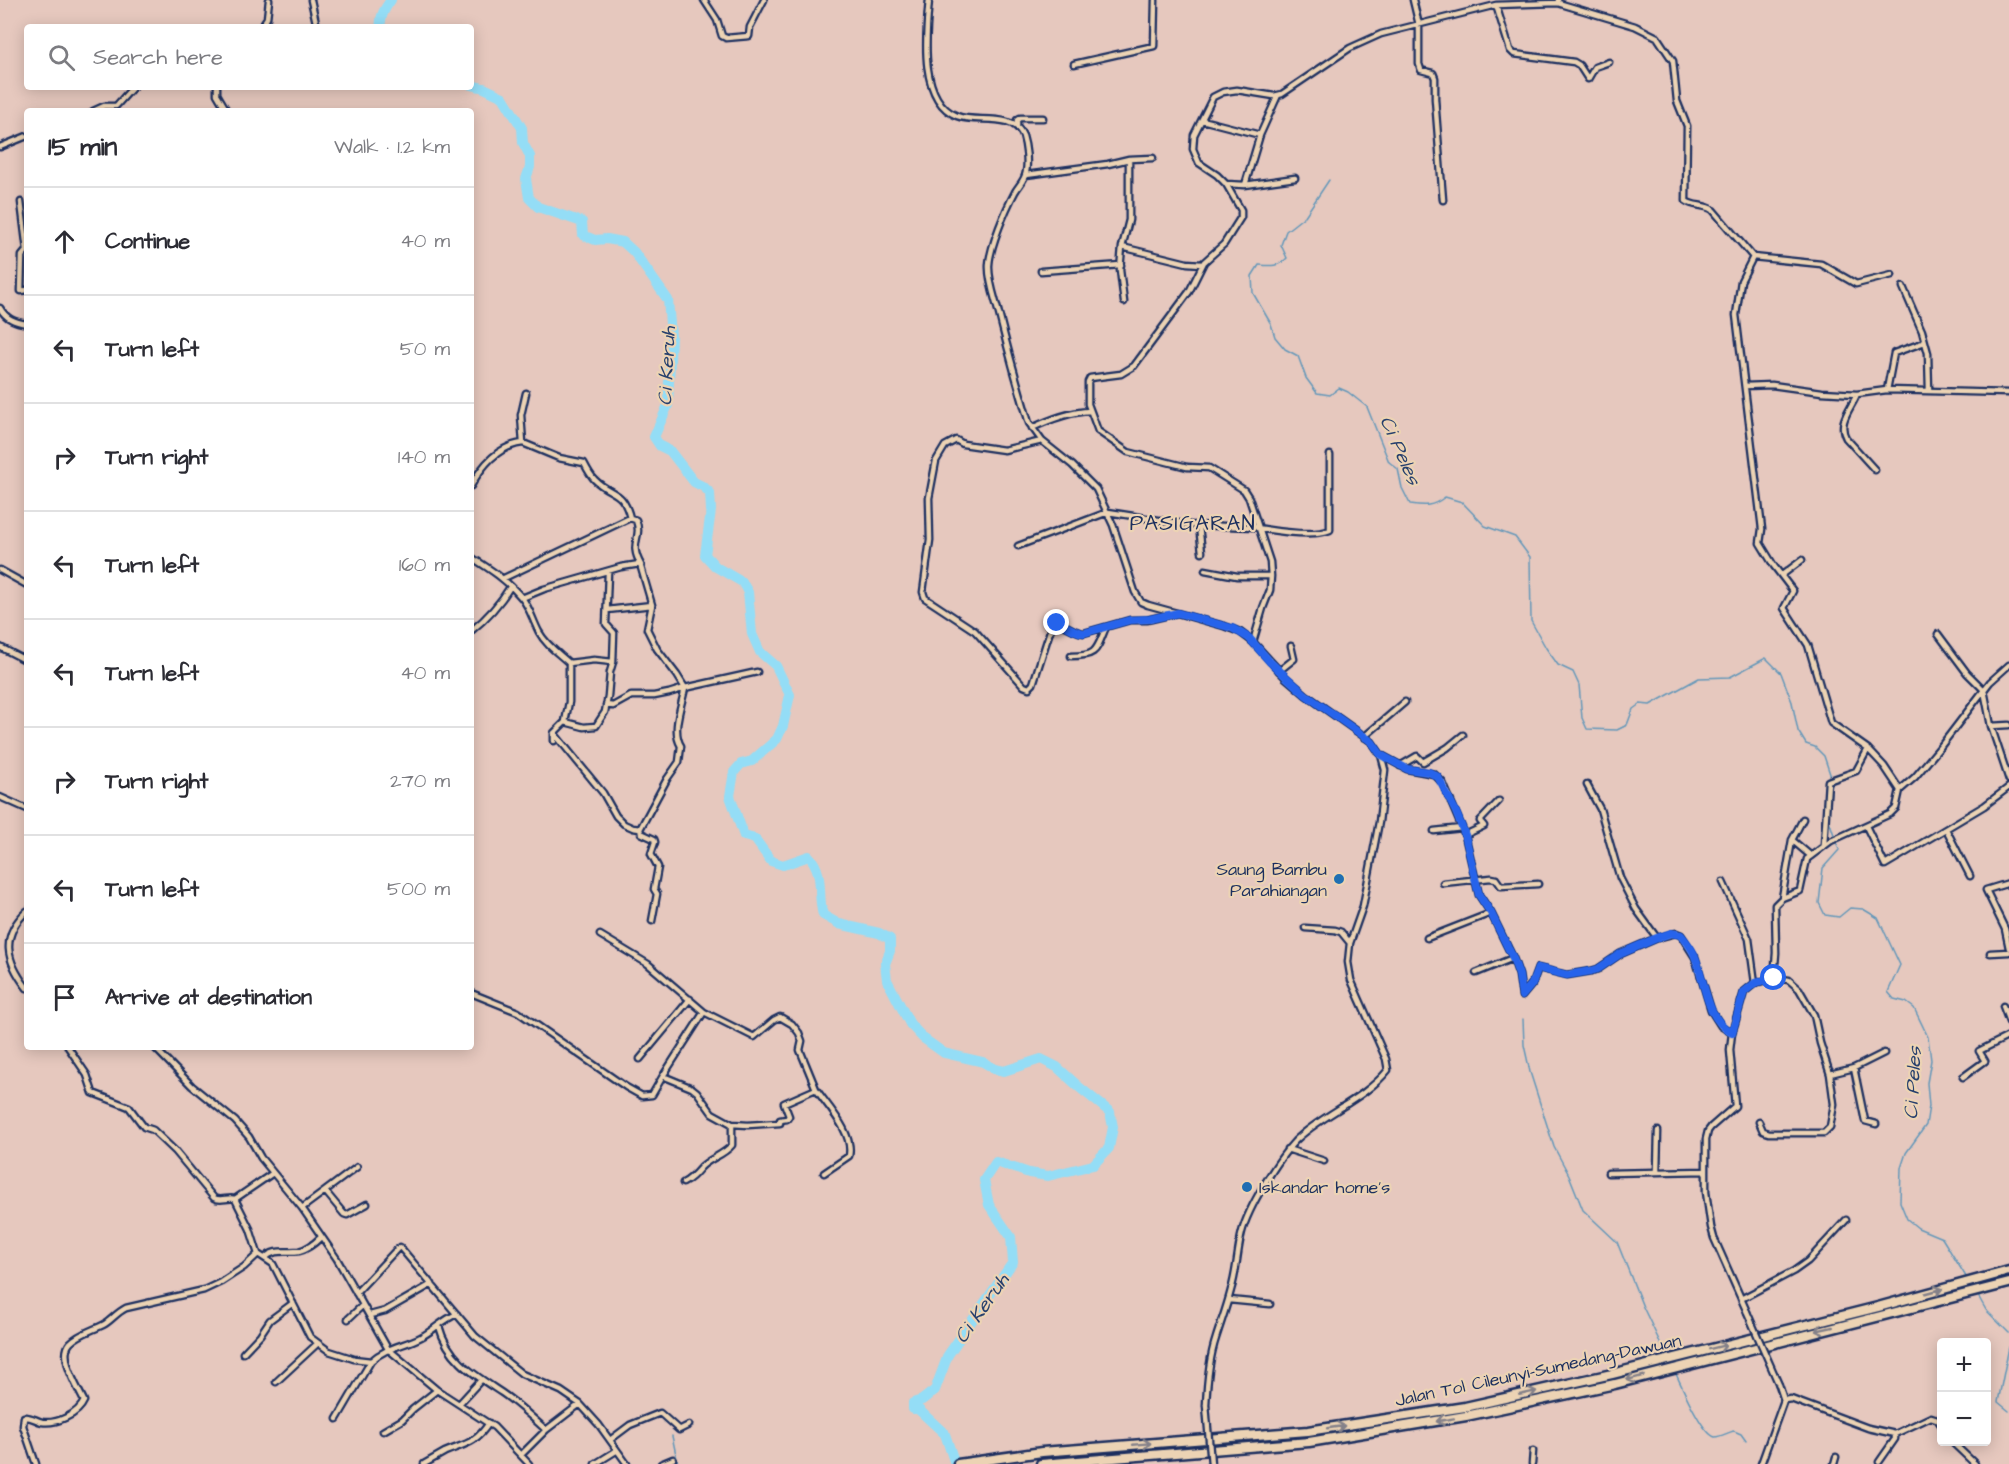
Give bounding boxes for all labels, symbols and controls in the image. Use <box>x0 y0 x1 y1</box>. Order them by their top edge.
search box <box>24 24 474 90</box>
icon: search <box>45 41 78 74</box>
text: Search here <box>93 42 223 73</box>
text: 15 min <box>48 129 117 165</box>
text: Walk · 1.2 km <box>334 133 450 161</box>
icon: ahead <box>48 225 81 258</box>
text: Continue <box>105 226 190 257</box>
text: 40 m <box>400 227 450 255</box>
water label: Ci Keruh <box>651 325 683 406</box>
icon: left <box>48 333 81 366</box>
text: Turn left <box>105 334 199 365</box>
text: 50 m <box>400 335 450 363</box>
water label: Ci Peles <box>1372 411 1428 490</box>
icon: right <box>48 441 81 474</box>
text: Turn right <box>105 442 208 473</box>
text: 140 m <box>398 443 450 471</box>
district label: PASIGARAN <box>1130 509 1256 538</box>
icon: left <box>48 549 81 582</box>
text: Turn left <box>105 550 199 581</box>
text: 160 m <box>399 551 450 579</box>
route end <box>1043 609 1069 635</box>
icon: left <box>48 657 81 690</box>
text: Turn left <box>105 658 199 689</box>
text: 40 m <box>400 659 450 687</box>
icon: right <box>48 765 81 798</box>
text: Turn right <box>105 766 208 797</box>
text: 270 m <box>390 767 450 795</box>
place label: Saung Bambu Parahiangan <box>1216 857 1327 904</box>
marker: Saung Bambu Parahiangan <box>1332 872 1346 886</box>
icon: left <box>48 873 81 906</box>
text: Turn left <box>105 874 199 905</box>
text: 500 m <box>387 875 450 903</box>
route start <box>1760 964 1786 990</box>
icon: arrive <box>48 981 81 1014</box>
text: Arrive at destination <box>105 982 312 1013</box>
water label: Ci Peles <box>1897 1045 1929 1120</box>
place label: Iskandar home's <box>1259 1175 1390 1200</box>
marker: Iskandar home's <box>1240 1180 1254 1194</box>
water label: Ci Keruh <box>948 1267 1017 1349</box>
one-way arrow <box>1924 1285 1943 1297</box>
one-way arrow <box>1815 1324 1834 1336</box>
street label: Jalan Tol Cileunyi–Sumedang–Dawuan <box>1393 1328 1684 1414</box>
map controls <box>1937 1338 1991 1446</box>
button: + <box>1937 1338 1991 1392</box>
one-way arrow <box>1708 1341 1727 1353</box>
one-way arrow <box>1626 1373 1645 1385</box>
one-way arrow <box>1518 1387 1537 1398</box>
button: − <box>1937 1392 1991 1446</box>
one-way arrow <box>1435 1415 1455 1426</box>
one-way arrow <box>1326 1421 1345 1432</box>
one-way arrow <box>1131 1438 1151 1449</box>

